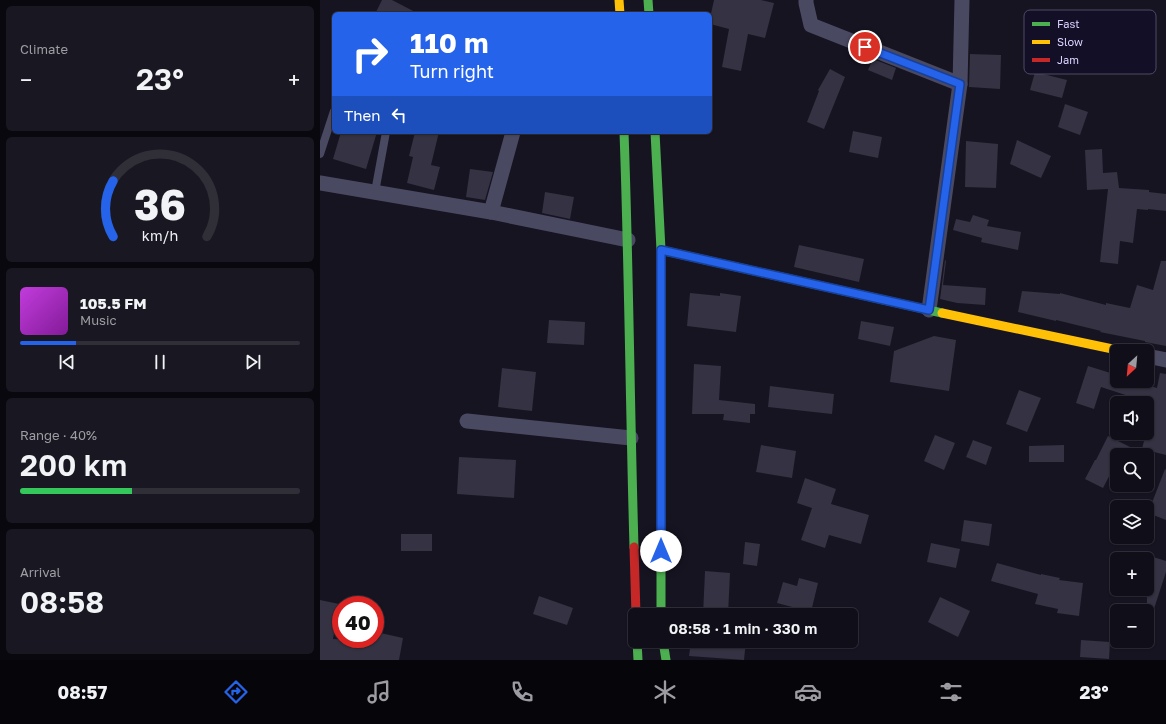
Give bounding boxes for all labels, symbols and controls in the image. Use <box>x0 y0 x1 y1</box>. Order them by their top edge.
legend <box>1024 10 1156 74</box>
text: Fast <box>1057 17 1080 30</box>
text: 110 m <box>410 26 489 59</box>
icon: right <box>344 28 396 80</box>
pin <box>848 30 882 64</box>
text: Slow <box>1057 35 1083 48</box>
icon: arrive <box>854 36 876 58</box>
text: Climate <box>20 41 68 57</box>
text: Jam <box>1057 53 1079 66</box>
text: Turn right <box>410 60 494 82</box>
text: 23° <box>136 61 184 97</box>
text: − <box>20 66 32 93</box>
text: + <box>288 66 300 93</box>
icon: left <box>388 104 410 126</box>
text: Then <box>344 106 380 124</box>
text: 36 <box>134 179 186 229</box>
text: km/h <box>142 227 178 244</box>
text: 105.5 FM <box>80 294 147 312</box>
text: Music <box>80 312 117 328</box>
north arrow <box>1110 344 1154 388</box>
map controls <box>1110 344 1154 648</box>
icon: previous <box>56 351 78 373</box>
icon: pause <box>149 351 171 373</box>
icon: next <box>242 351 264 373</box>
button: sound <box>1110 396 1154 440</box>
text: Range · 40% <box>20 427 97 443</box>
text: 200 km <box>20 447 127 483</box>
button: search <box>1110 448 1154 492</box>
button: layers <box>1110 500 1154 544</box>
position arrow <box>640 530 682 572</box>
button: + <box>1110 552 1154 596</box>
text: Arrival <box>20 564 61 580</box>
text: 08:58 <box>20 584 104 620</box>
speed limit sign: 40 <box>332 596 384 648</box>
button: − <box>1110 604 1154 648</box>
text: 08:58 · 1 min · 330 m <box>669 619 817 637</box>
icon: directions <box>222 678 250 706</box>
icon: music <box>365 678 393 706</box>
icon: phone <box>508 678 536 706</box>
icon: climate <box>651 678 679 706</box>
icon: car <box>794 678 822 706</box>
icon: filters <box>937 678 965 706</box>
text: 08:57 <box>57 681 107 703</box>
text: 23° <box>1079 681 1108 703</box>

